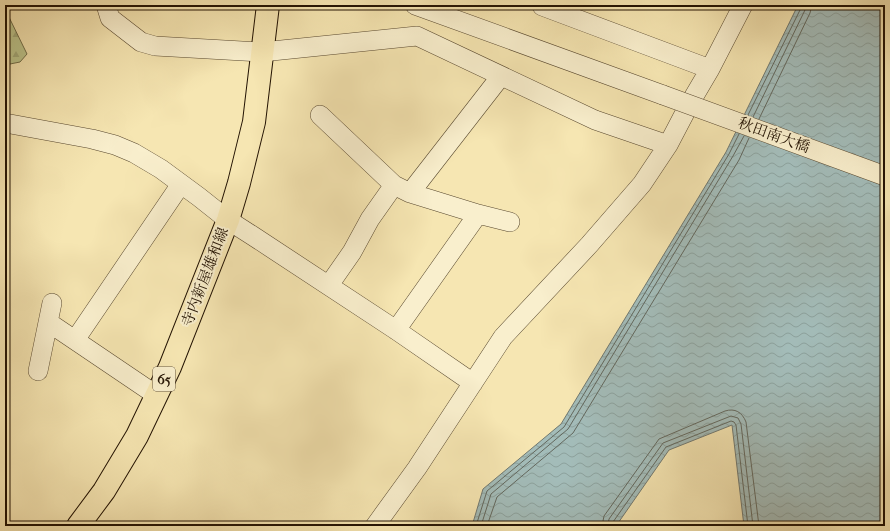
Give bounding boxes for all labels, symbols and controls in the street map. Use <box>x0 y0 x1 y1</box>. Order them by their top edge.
street label: 秋田南大橋 <box>736 114 812 156</box>
street label: 寺内新屋雄和線 <box>178 225 232 329</box>
road number: 65 <box>153 367 175 391</box>

